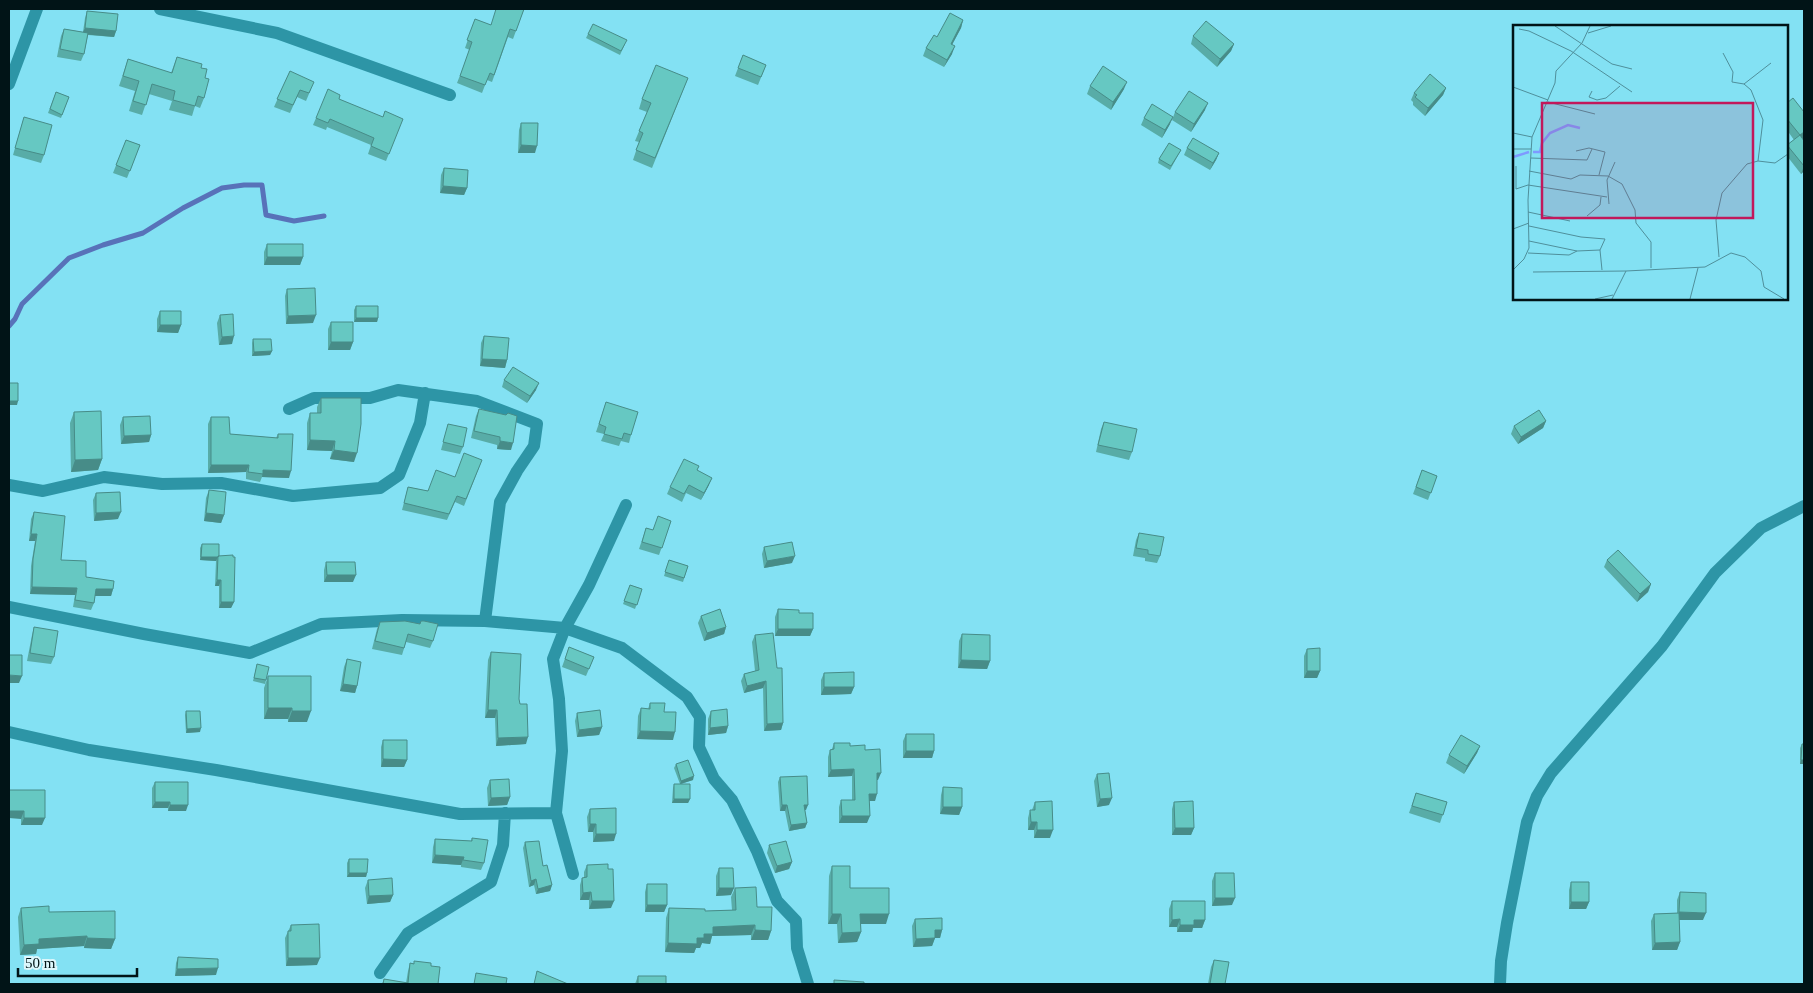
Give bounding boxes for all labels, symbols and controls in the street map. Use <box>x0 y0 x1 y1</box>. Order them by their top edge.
inset map <box>1513 25 1788 300</box>
scale bar <box>18 946 136 978</box>
text: 50 m <box>25 955 56 971</box>

